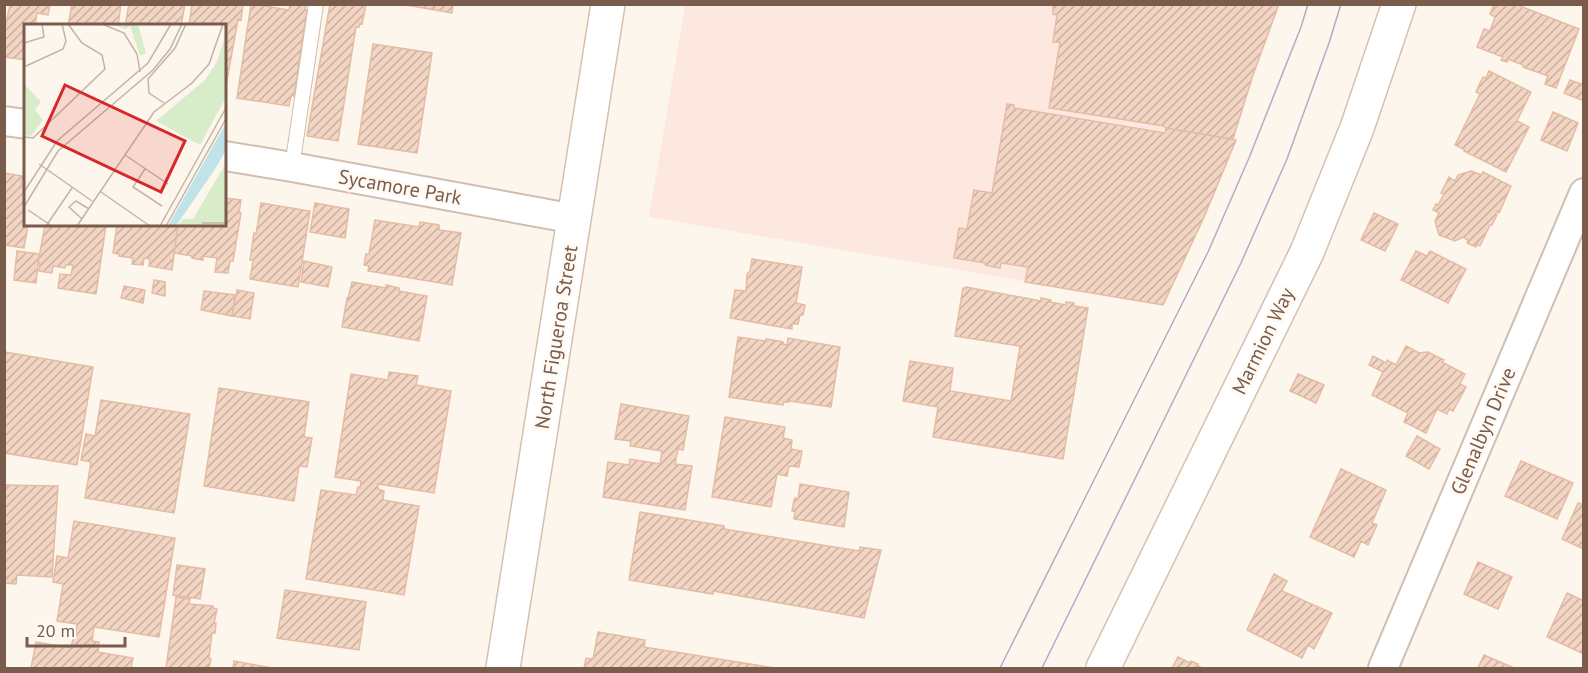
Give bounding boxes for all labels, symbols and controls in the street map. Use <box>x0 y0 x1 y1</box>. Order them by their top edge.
inset map <box>24 24 226 226</box>
street label: Sycamore Park <box>336 163 464 211</box>
street label: North Figueroa Street <box>529 243 583 431</box>
street label: Marmion Way <box>1226 283 1300 399</box>
street label: Glenalbyn Drive <box>1444 363 1522 499</box>
scale bar <box>27 610 124 648</box>
text: 20 m <box>36 619 75 642</box>

